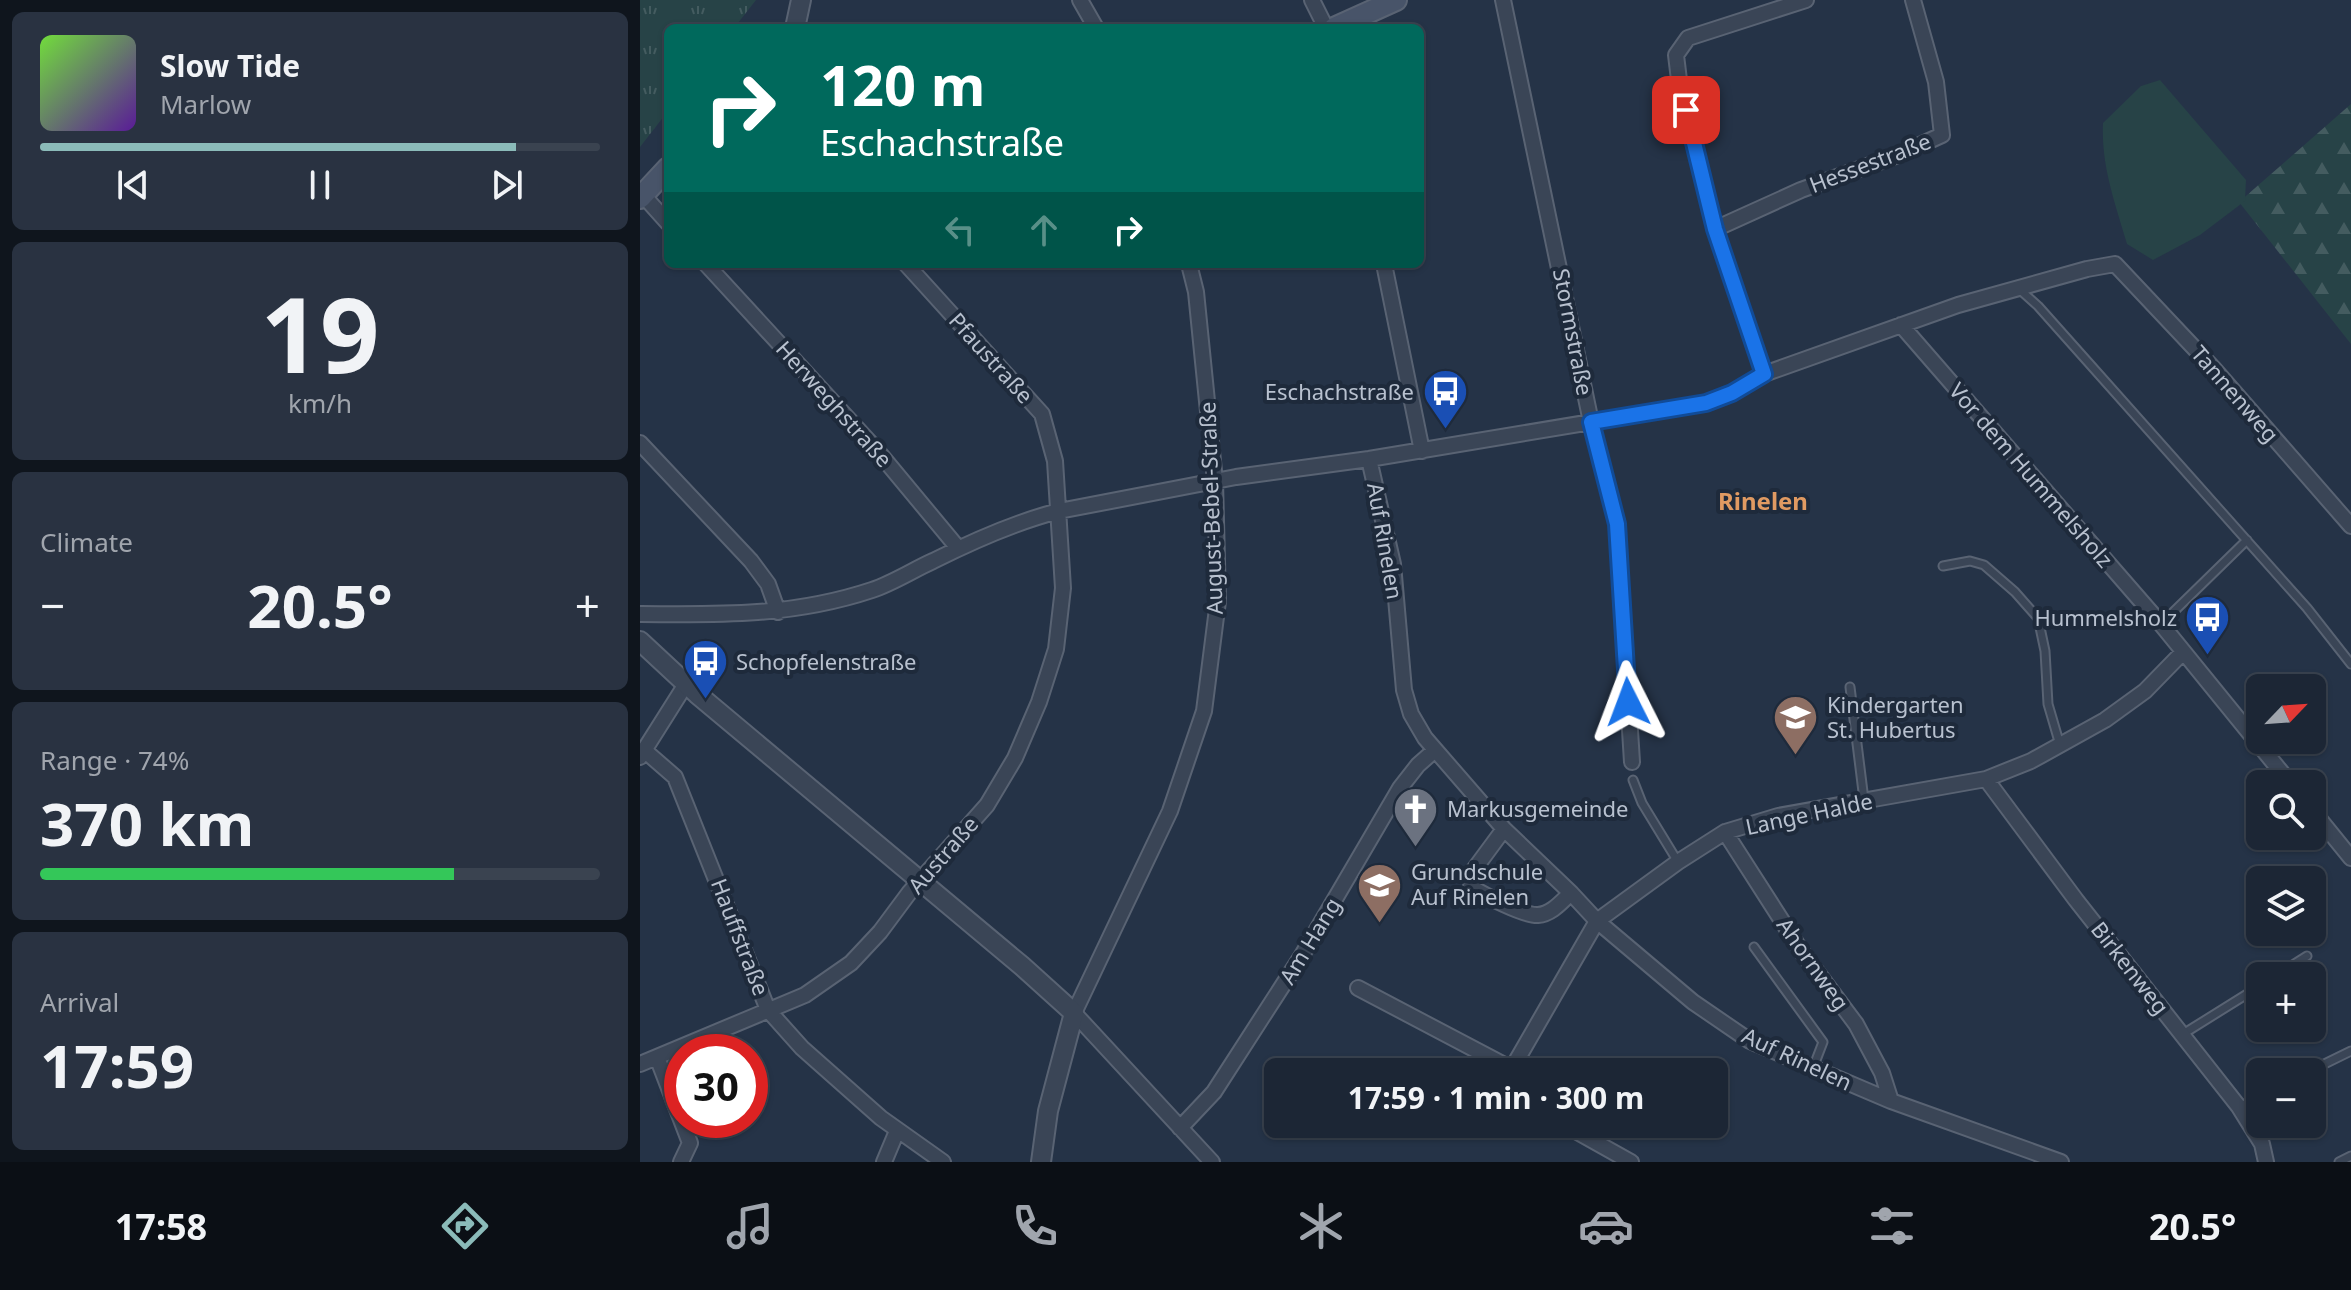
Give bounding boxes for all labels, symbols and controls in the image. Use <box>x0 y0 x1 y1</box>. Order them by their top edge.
text: Slow Tide <box>160 45 300 86</box>
text: 120 m <box>820 46 985 122</box>
icon: right <box>688 56 792 160</box>
pin <box>1652 76 1720 144</box>
text: Marlow <box>160 86 251 122</box>
icon: arrive <box>1664 88 1708 132</box>
text: Eschachstraße <box>820 118 1064 167</box>
street label: Hessestraße <box>1805 125 1935 199</box>
icon: previous <box>111 163 155 207</box>
icon: pause <box>298 163 342 207</box>
icon: next <box>485 163 529 207</box>
icon: left <box>938 208 982 252</box>
icon: ahead <box>1022 208 1066 252</box>
icon: right <box>1106 208 1150 252</box>
text: 19 <box>261 262 379 403</box>
street label: Stormstraße <box>1547 266 1601 398</box>
street label: Pfaustraße <box>943 305 1041 409</box>
street label: Herweghstraße <box>770 334 900 473</box>
street label: Tannenweg <box>2185 339 2286 448</box>
bus stop icon: Eschachstraße <box>1421 368 1469 431</box>
place label: Eschachstraße <box>1265 376 1414 406</box>
street label: Vor dem Hummelsholz <box>1943 376 2120 573</box>
text: km/h <box>288 385 352 421</box>
street label: August-Bebel-Straße <box>1191 401 1229 615</box>
street label: Auf Rinelen <box>1361 480 1411 602</box>
district label: Rinelen <box>1718 484 1808 517</box>
text: Climate <box>40 524 133 560</box>
text: 20.5° <box>247 564 393 646</box>
text: − <box>40 575 65 635</box>
text: + <box>575 575 600 635</box>
bus stop icon: Hummelsholz <box>2184 594 2232 657</box>
place label: Hummelsholz <box>2034 602 2177 632</box>
bus stop icon: Schopfelenstraße <box>681 638 729 701</box>
place label: Schopfelenstraße <box>736 646 917 676</box>
position arrow <box>1586 660 1670 744</box>
north arrow <box>2246 674 2326 754</box>
map controls <box>2246 674 2326 1138</box>
place label: Kindergarten St. Hubertus <box>1827 689 1964 744</box>
school or university icon: Kindergarten St. Hubertus <box>1772 694 1820 757</box>
text: Range · 74% <box>40 742 189 778</box>
button: search <box>2246 770 2326 850</box>
text: 370 km <box>40 782 254 864</box>
church icon: Markusgemeinde <box>1392 785 1440 848</box>
street label: Lange Halde <box>1742 785 1875 841</box>
place label: Markusgemeinde <box>1447 793 1628 823</box>
street label: Austraße <box>900 809 984 899</box>
place label: Grundschule Auf Rinelen <box>1411 856 1543 911</box>
school or university icon: Grundschule Auf Rinelen <box>1356 861 1404 924</box>
button: layers <box>2246 866 2326 946</box>
street label: Hauffstraße <box>705 874 777 999</box>
street label: Am Hang <box>1272 892 1347 989</box>
street label: Ahornweg <box>1771 911 1857 1016</box>
street label: Birkenweg <box>2085 915 2176 1020</box>
button: + <box>2246 962 2326 1042</box>
text: Arrival <box>40 984 119 1020</box>
street label: Auf Rinelen <box>1738 1020 1857 1097</box>
text: 17:59 <box>40 1024 194 1106</box>
speed limit sign: 30 <box>664 1034 768 1138</box>
button: − <box>2246 1058 2326 1138</box>
text: 17:59 · 1 min · 300 m <box>1348 1077 1644 1118</box>
icon: directions <box>437 1198 493 1254</box>
icon: music <box>722 1198 778 1254</box>
icon: phone <box>1007 1198 1063 1254</box>
icon: climate <box>1293 1198 1349 1254</box>
icon: car <box>1578 1198 1634 1254</box>
icon: filters <box>1864 1198 1920 1254</box>
text: 17:58 <box>115 1202 207 1251</box>
text: 20.5° <box>2149 1202 2236 1251</box>

